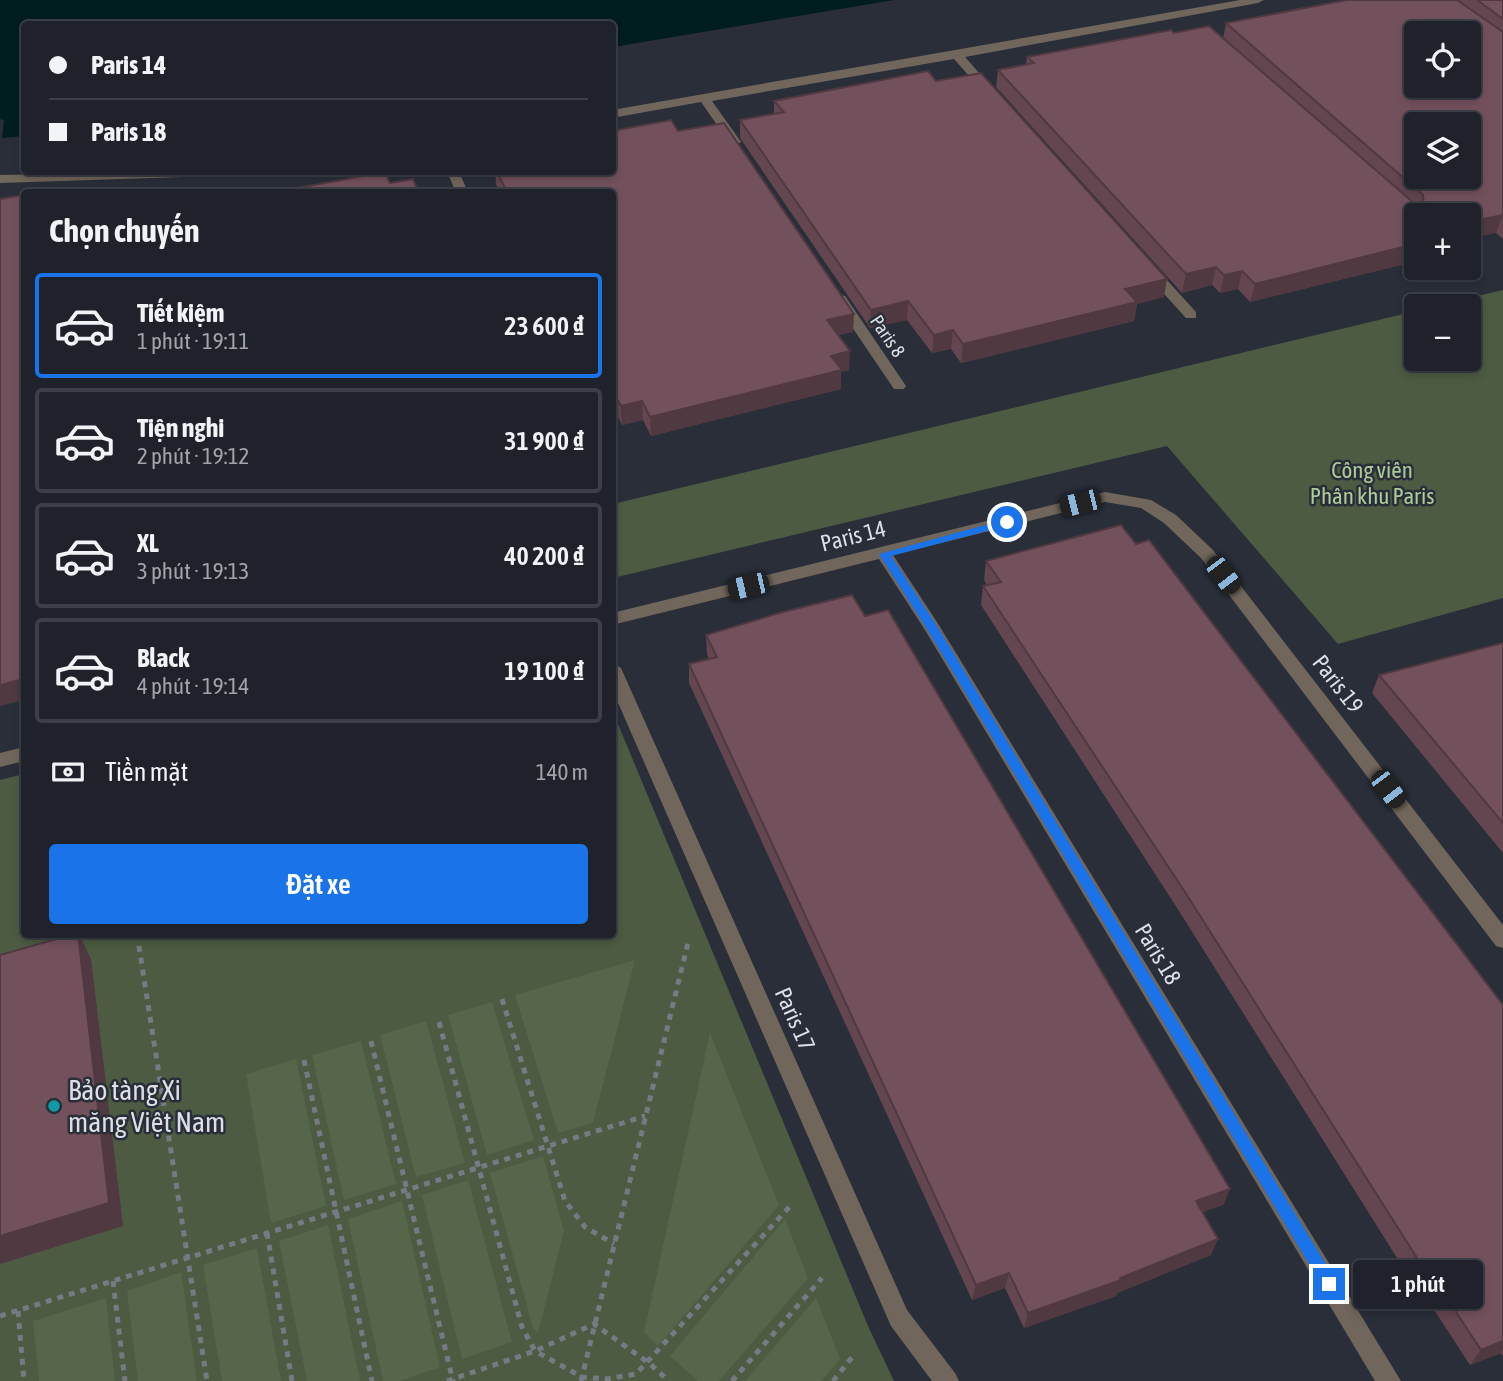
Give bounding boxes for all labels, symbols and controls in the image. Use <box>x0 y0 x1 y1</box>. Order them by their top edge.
map controls <box>1404 21 1481 371</box>
button: locate <box>1404 21 1481 98</box>
text: Paris 14 <box>91 50 166 80</box>
button: layers <box>1404 112 1481 189</box>
text: Paris 18 <box>91 117 166 147</box>
button: + <box>1404 203 1481 280</box>
text: Chọn chuyến <box>49 212 200 249</box>
icon: car <box>53 294 116 357</box>
button: − <box>1404 294 1481 371</box>
text: Tiết kiệm <box>137 298 225 328</box>
text: 23 600 ₫ <box>504 311 584 341</box>
street label: Paris 8 <box>866 311 910 361</box>
text: 1 phút · 19:11 <box>137 328 249 354</box>
icon: car <box>53 409 116 472</box>
text: Tiện nghi <box>137 413 224 443</box>
text: 31 900 ₫ <box>504 426 584 456</box>
text: 2 phút · 19:12 <box>137 443 249 469</box>
park label: Công viên Phân khu Paris <box>1310 457 1434 509</box>
car <box>1058 488 1103 518</box>
route start <box>991 506 1023 538</box>
street label: Paris 14 <box>818 515 888 557</box>
icon: car <box>53 524 116 587</box>
text: XL <box>137 528 159 558</box>
text: 40 200 ₫ <box>504 541 584 571</box>
car <box>1202 552 1245 598</box>
text: 3 phút · 19:13 <box>137 558 249 584</box>
car <box>726 571 771 601</box>
icon: car <box>53 639 116 702</box>
text: Black <box>137 643 189 673</box>
street label: Paris 19 <box>1307 650 1369 718</box>
text: 19 100 ₫ <box>504 656 584 686</box>
text: 4 phút · 19:14 <box>137 673 249 699</box>
icon: cash <box>49 753 87 791</box>
text: Tiền mặt <box>105 757 188 787</box>
text: 140 m <box>536 759 588 785</box>
car <box>1367 766 1410 812</box>
button: Đặt xe <box>49 844 588 924</box>
street label: Paris 18 <box>1130 919 1186 989</box>
street label: Paris 17 <box>770 983 820 1055</box>
place label: Bảo tàng Xi măng Việt Nam <box>68 1074 225 1138</box>
marker: Bảo tàng Xi măng Việt Nam <box>46 1098 62 1114</box>
callout: 1 phút <box>1354 1260 1483 1308</box>
route end <box>1313 1268 1345 1300</box>
text: 1 phút <box>1391 1271 1445 1297</box>

